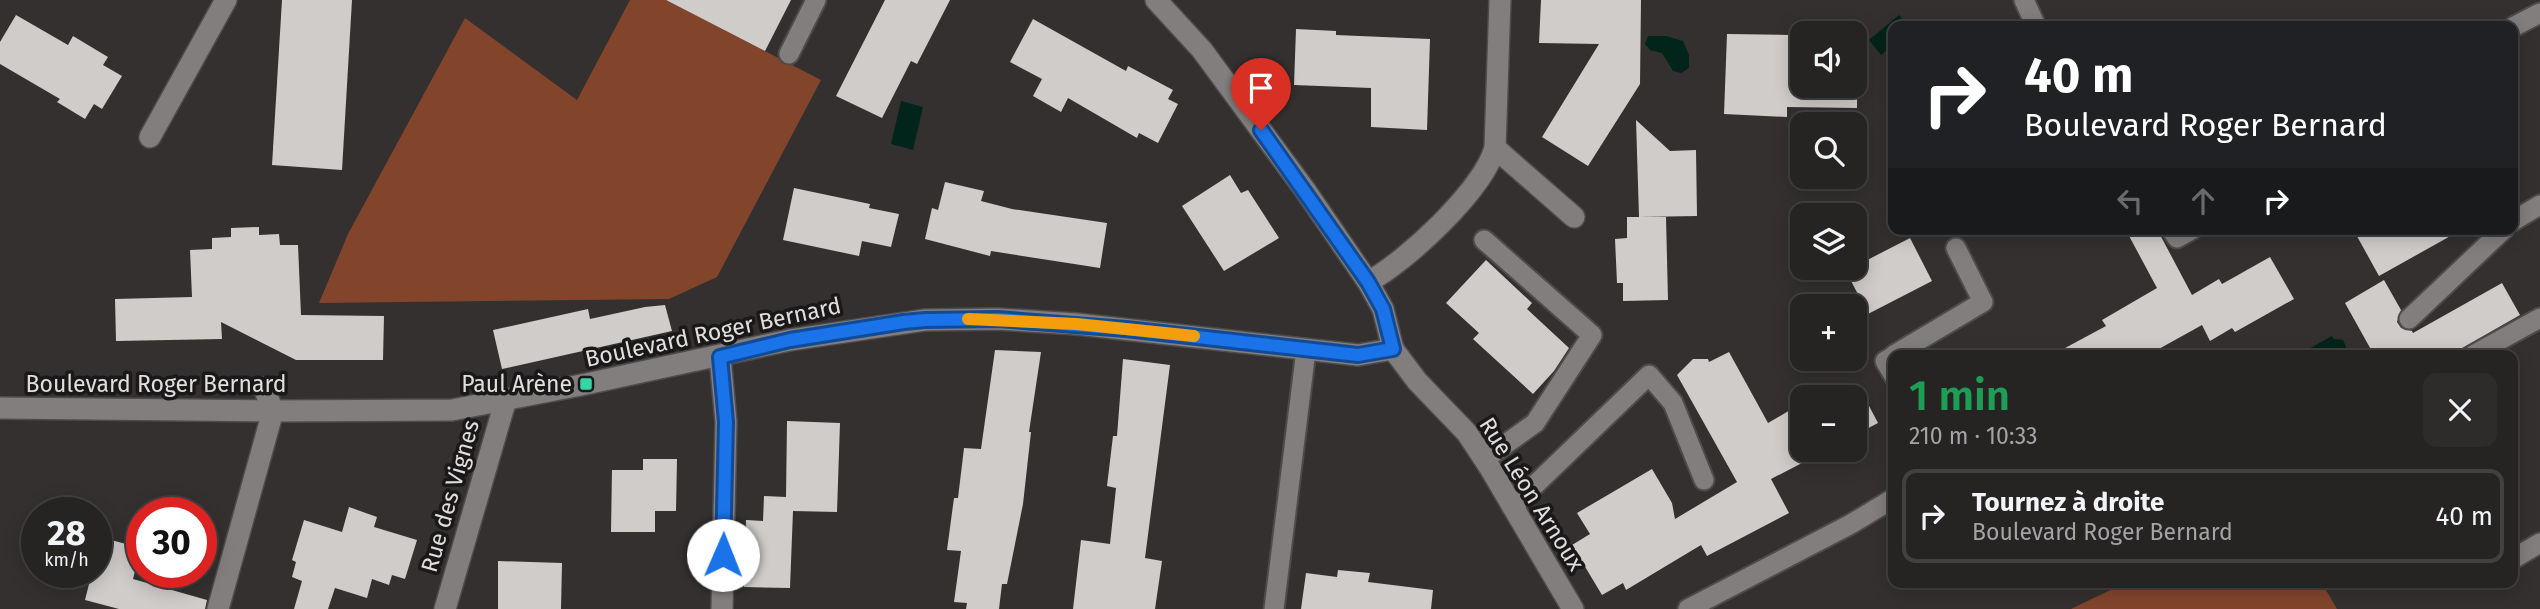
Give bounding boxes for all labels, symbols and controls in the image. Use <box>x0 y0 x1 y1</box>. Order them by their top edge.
map controls <box>1790 21 1867 462</box>
button: sound <box>1790 21 1867 98</box>
text: 40 m <box>2024 46 2133 105</box>
icon: right <box>1909 49 2000 140</box>
pin <box>1231 58 1291 130</box>
icon: arrive <box>1242 69 1280 107</box>
text: Boulevard Roger Bernard <box>2024 106 2387 144</box>
button: search <box>1790 112 1867 189</box>
icon: left <box>2111 182 2149 220</box>
icon: ahead <box>2184 182 2222 220</box>
icon: right <box>2257 182 2295 220</box>
button: layers <box>1790 203 1867 280</box>
street label: Boulevard Roger Bernard <box>583 291 843 373</box>
button: + <box>1790 294 1867 371</box>
street label: Boulevard Roger Bernard <box>26 370 286 398</box>
place label: Paul Arène <box>461 370 572 398</box>
text: 1 min <box>1909 371 2010 421</box>
button: close <box>2423 373 2497 447</box>
marker: Paul Arène <box>578 376 594 392</box>
button: − <box>1790 385 1867 462</box>
street label: Rue Léon Arnoux <box>1474 412 1591 577</box>
street label: Rue des Vignes <box>415 417 485 575</box>
text: 210 m · 10:33 <box>1909 422 2038 450</box>
text: Tournez à droite <box>1972 487 2164 518</box>
speed limit sign: 30 <box>126 497 217 588</box>
icon: right <box>1913 497 1951 535</box>
text: 40 m <box>2435 501 2493 532</box>
text: 28 <box>47 512 86 554</box>
position arrow <box>686 518 760 592</box>
text: Boulevard Roger Bernard <box>1972 518 2233 546</box>
text: km/h <box>44 549 89 571</box>

